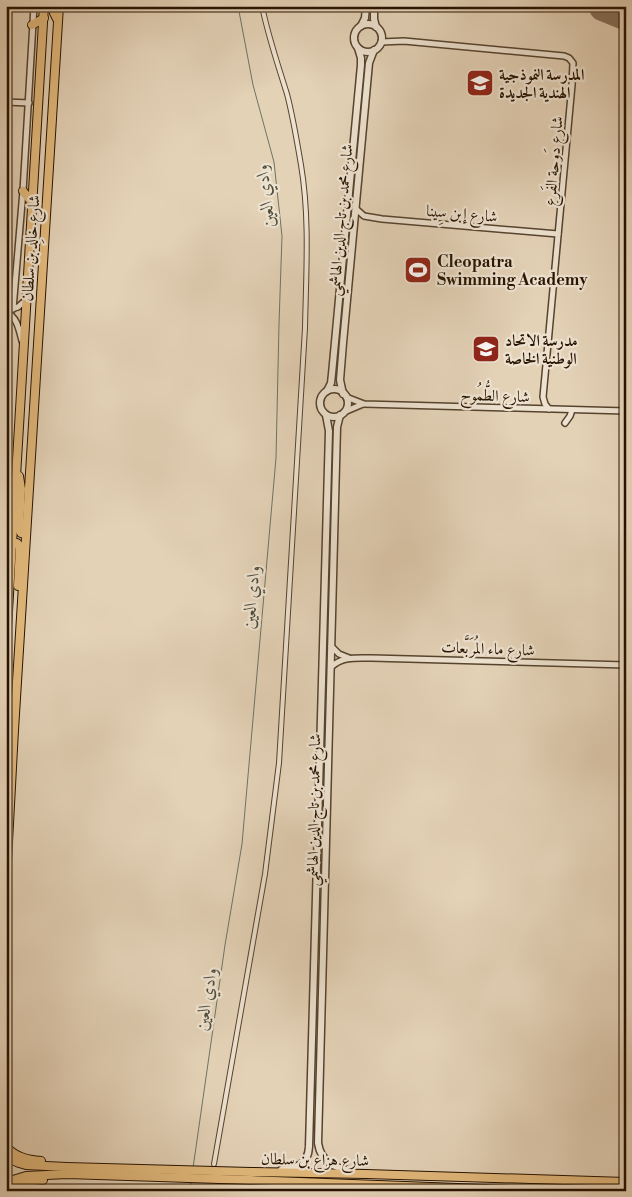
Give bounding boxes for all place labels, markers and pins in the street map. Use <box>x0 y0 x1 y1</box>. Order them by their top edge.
place label: المدرسة النموذجية الهندية الجديدة <box>499 65 584 103</box>
school or university icon: المدرسة النموذجية الهندية الجديدة <box>465 68 495 98</box>
place label: Cleopatra Swimming Academy <box>437 252 588 290</box>
sports icon: Cleopatra Swimming Academy <box>403 255 433 285</box>
place label: مدرسة الاتحاد الوطنية الخاصة <box>505 331 578 369</box>
school or university icon: مدرسة الاتحاد الوطنية الخاصة <box>471 334 501 364</box>

